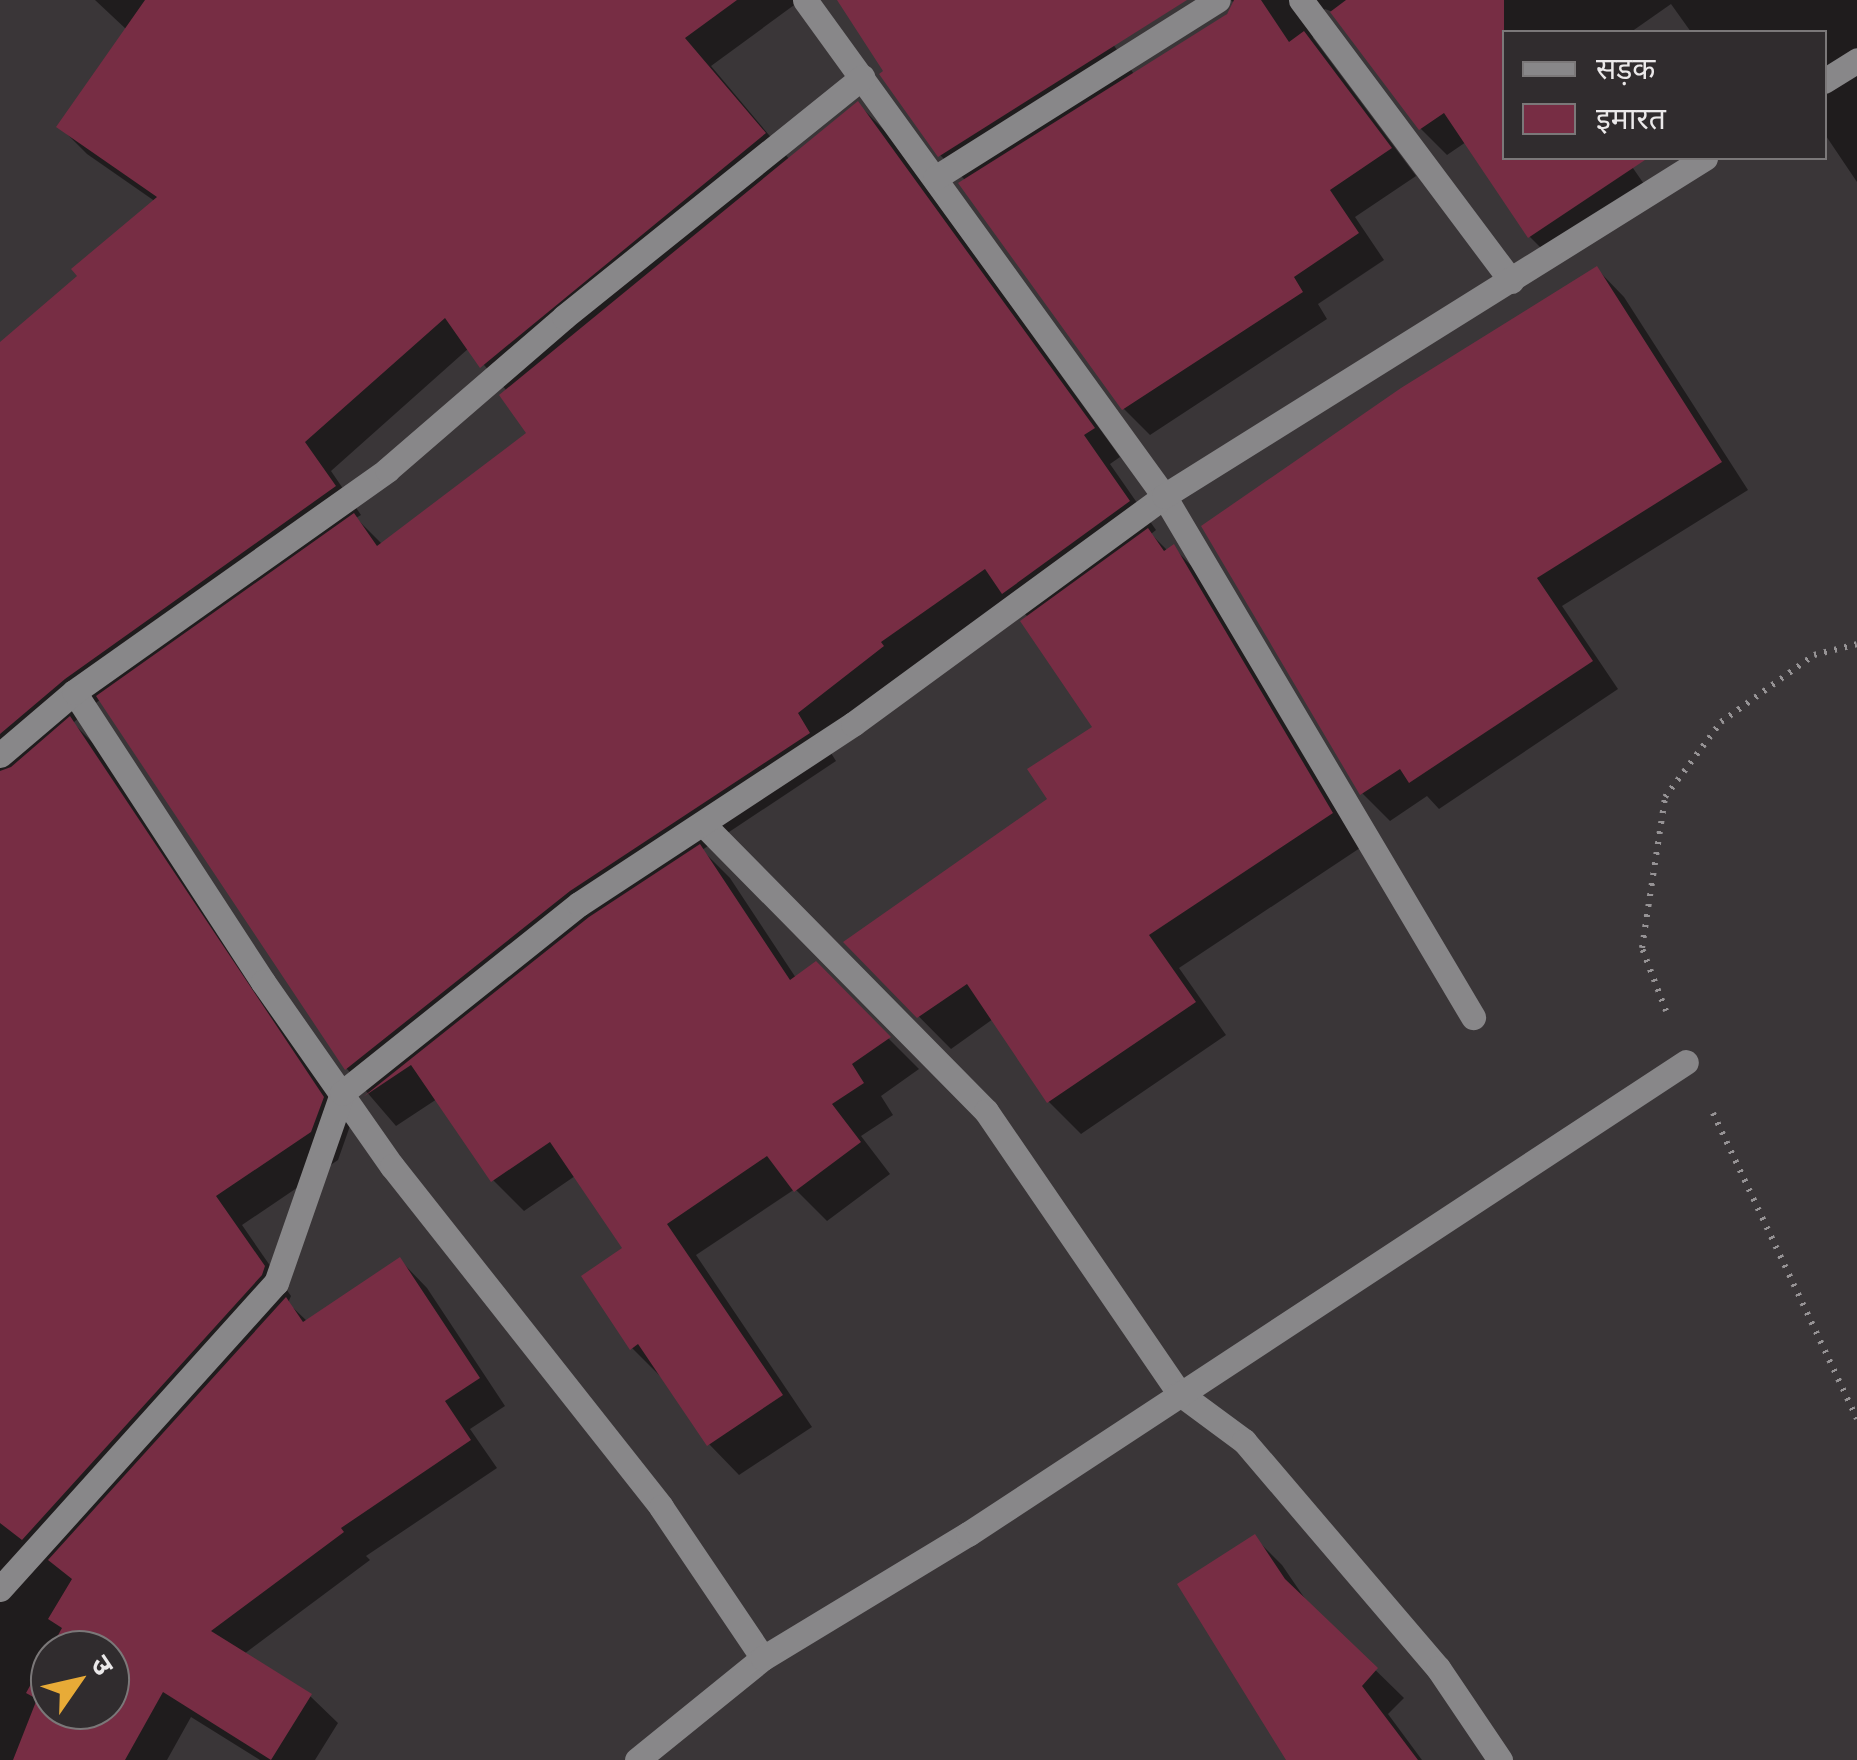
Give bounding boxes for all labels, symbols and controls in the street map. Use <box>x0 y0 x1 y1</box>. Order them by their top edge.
legend <box>1502 30 1827 160</box>
text: सड़क <box>1596 48 1655 85</box>
text: इमारत <box>1596 98 1666 135</box>
north arrow <box>30 1630 130 1730</box>
text: उ <box>85 1648 122 1681</box>

